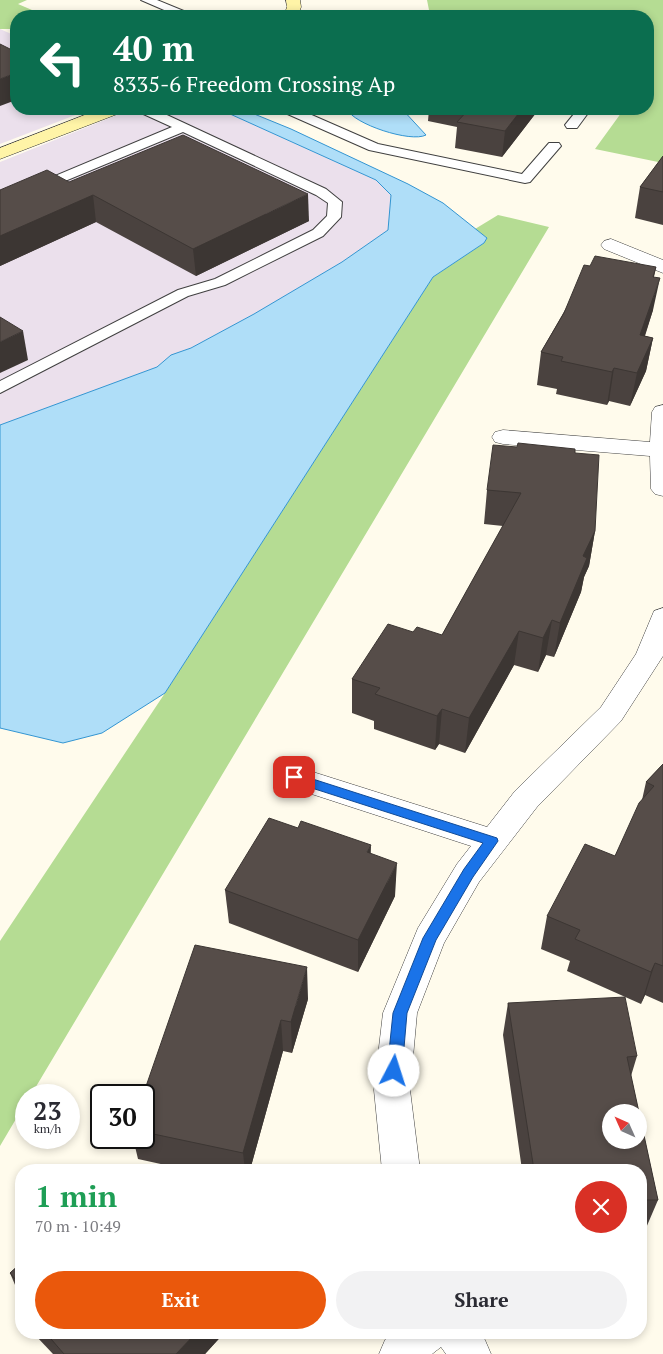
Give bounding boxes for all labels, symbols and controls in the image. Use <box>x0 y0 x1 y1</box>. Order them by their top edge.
text: 40 m <box>113 25 194 71</box>
icon: left <box>30 30 95 95</box>
text: 8335-6 Freedom Crossing Ap <box>113 69 395 98</box>
pin <box>273 756 315 798</box>
icon: arrive <box>280 763 308 791</box>
position arrow <box>367 1044 419 1096</box>
speed limit sign: 30 <box>90 1084 155 1149</box>
text: 23 <box>33 1094 62 1127</box>
north arrow <box>602 1104 648 1149</box>
map controls <box>602 1104 647 1149</box>
text: km/h <box>34 1121 61 1136</box>
text: 1 min <box>35 1176 117 1216</box>
button: close <box>575 1181 627 1233</box>
text: 70 m · 10:49 <box>35 1215 121 1237</box>
button: Exit <box>35 1271 326 1329</box>
button: Share <box>336 1271 627 1329</box>

